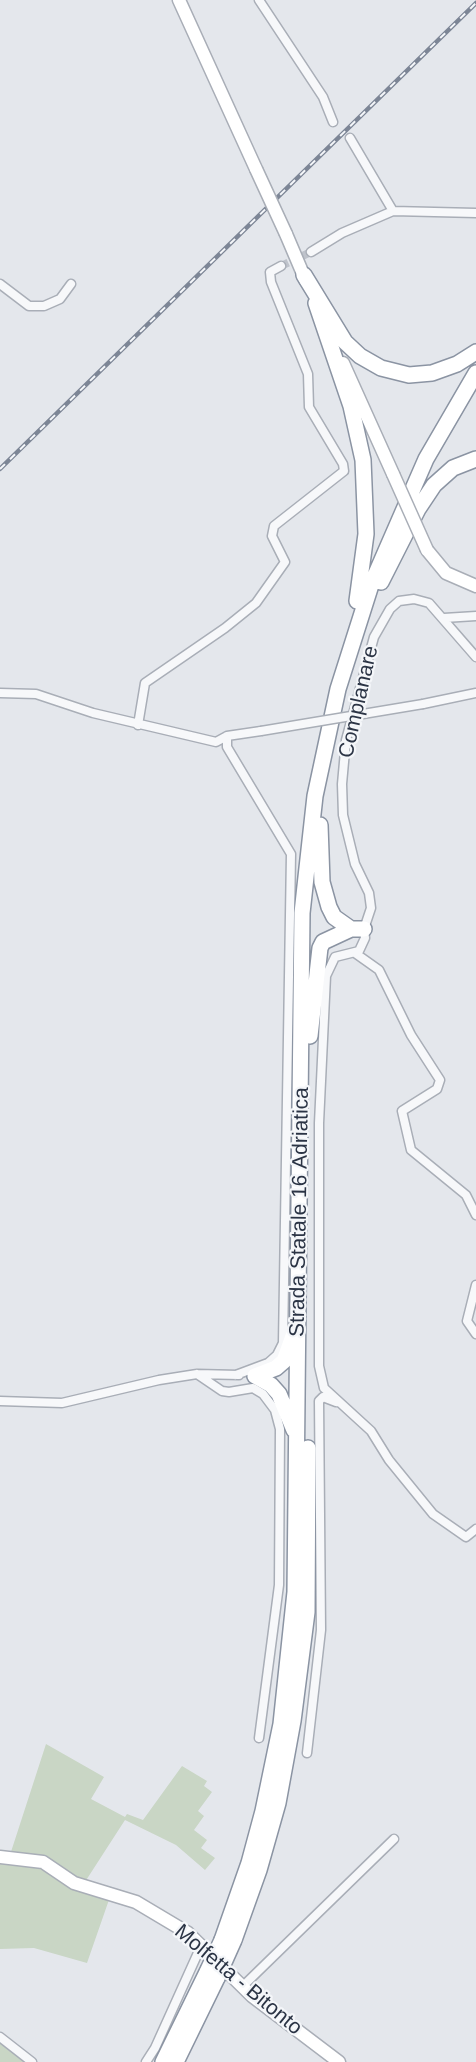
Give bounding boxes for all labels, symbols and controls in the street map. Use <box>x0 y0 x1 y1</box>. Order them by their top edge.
street label: Complanare <box>334 643 384 761</box>
street label: Strada Statale 16 Adriatica <box>285 1087 315 1337</box>
street label: Molfetta - Bitonto <box>169 1919 307 2041</box>

